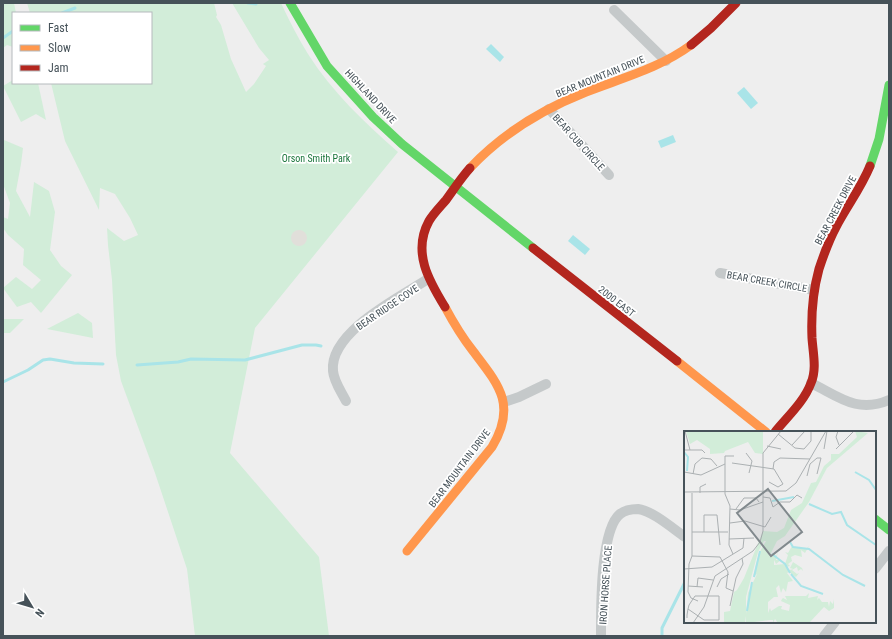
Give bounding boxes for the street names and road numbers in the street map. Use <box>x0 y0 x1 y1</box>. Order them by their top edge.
street label: BEAR MOUNTAIN DRIVE <box>554 54 646 99</box>
street label: HIGHLAND DRIVE <box>343 67 398 126</box>
street label: BEAR CUB CIRCLE <box>551 112 607 173</box>
street label: BEAR CREEK DRIVE <box>813 174 858 247</box>
street label: BEAR CREEK CIRCLE <box>726 269 808 294</box>
street label: BEAR RIDGE COVE <box>354 283 420 332</box>
street label: 2000 EAST <box>596 284 637 319</box>
street label: BEAR MOUNTAIN DRIVE <box>427 427 492 509</box>
street label: IRON HORSE PLACE <box>597 545 614 625</box>

